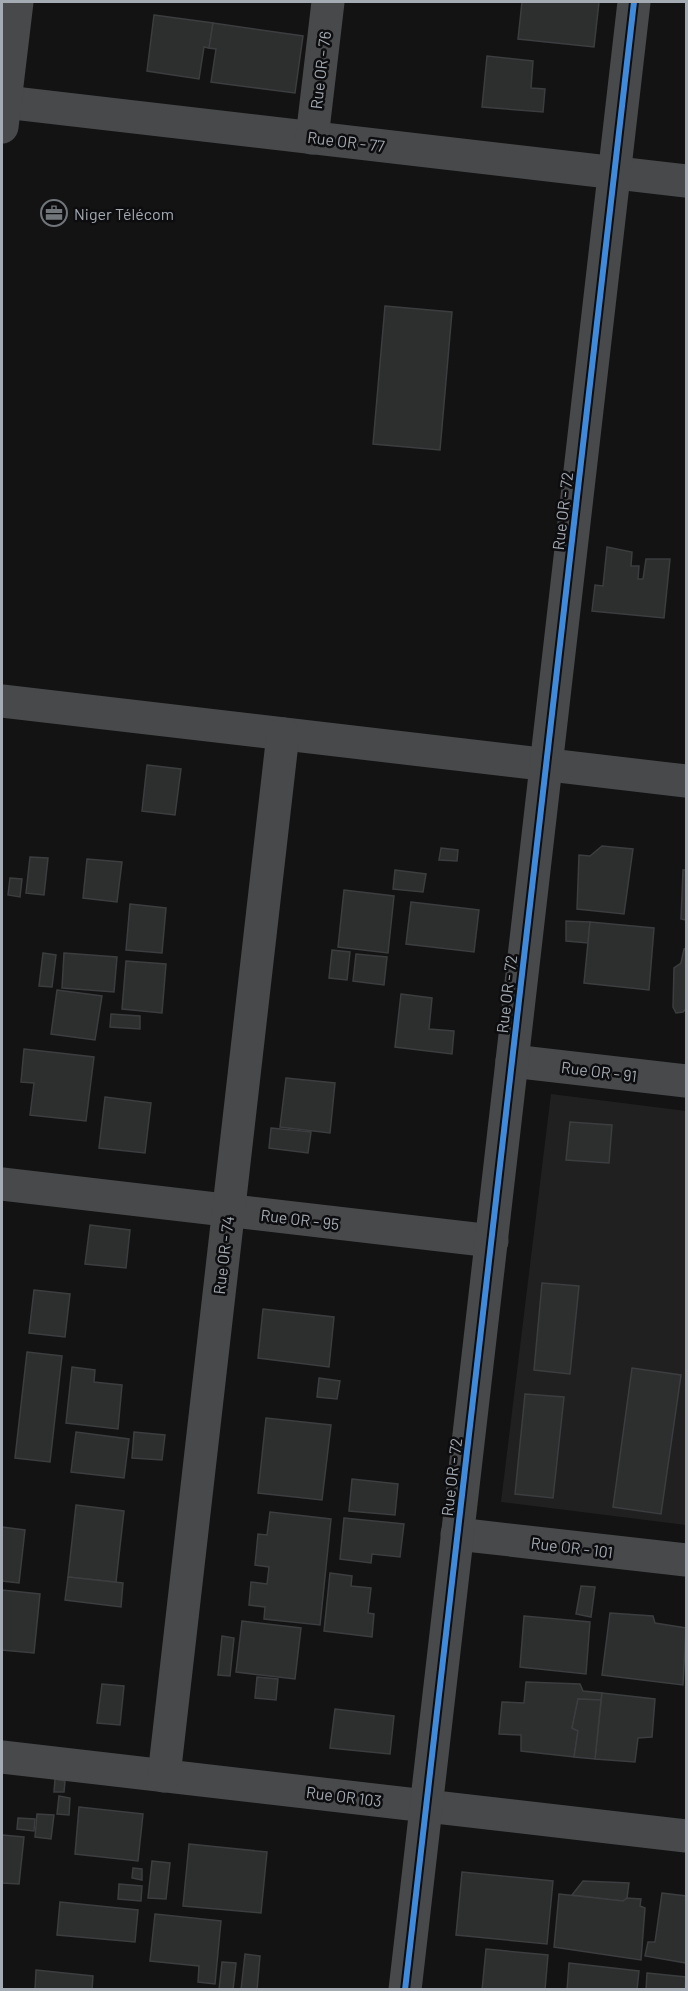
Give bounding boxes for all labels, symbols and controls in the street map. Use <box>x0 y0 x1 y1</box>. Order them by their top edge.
street label: Rue OR - 76 <box>306 30 334 110</box>
street label: Rue OR - 77 <box>306 127 386 155</box>
office icon: Niger Télécom <box>39 198 69 228</box>
place label: Niger Télécom <box>74 204 174 223</box>
street label: Rue OR - 72 <box>548 471 576 551</box>
street label: Rue OR - 72 <box>492 954 520 1034</box>
street label: Rue OR - 91 <box>560 1057 638 1085</box>
street label: Rue OR - 95 <box>260 1205 340 1233</box>
street label: Rue OR - 74 <box>209 1215 237 1295</box>
street label: Rue OR - 72 <box>437 1437 465 1517</box>
street label: Rue OR - 101 <box>530 1533 614 1561</box>
street label: Rue OR 103 <box>305 1782 383 1810</box>

